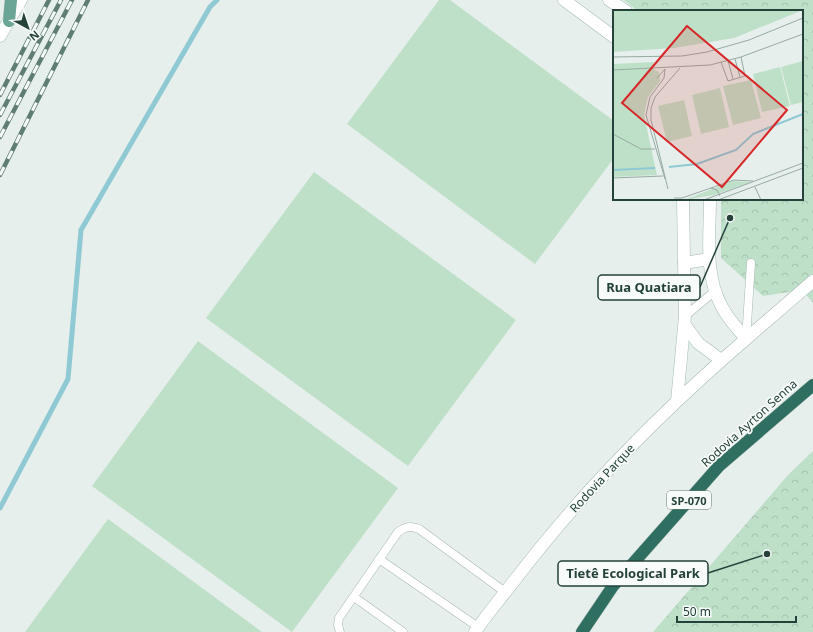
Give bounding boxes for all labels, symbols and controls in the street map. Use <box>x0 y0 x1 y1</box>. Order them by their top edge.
north arrow <box>8 8 48 48</box>
inset map <box>613 10 803 200</box>
text: N <box>26 27 43 45</box>
callout: Rua Quatiara <box>598 275 700 300</box>
text: Rua Quatiara <box>606 278 692 296</box>
street label: Rodovia Ayrton Senna <box>697 375 801 471</box>
street label: Rodovia Parque <box>566 440 639 516</box>
road number: SP-070 <box>667 491 711 509</box>
callout: Tietê Ecological Park <box>558 561 708 586</box>
text: Tietê Ecological Park <box>566 564 701 582</box>
scale bar <box>677 598 796 624</box>
text: 50 m <box>683 603 711 620</box>

